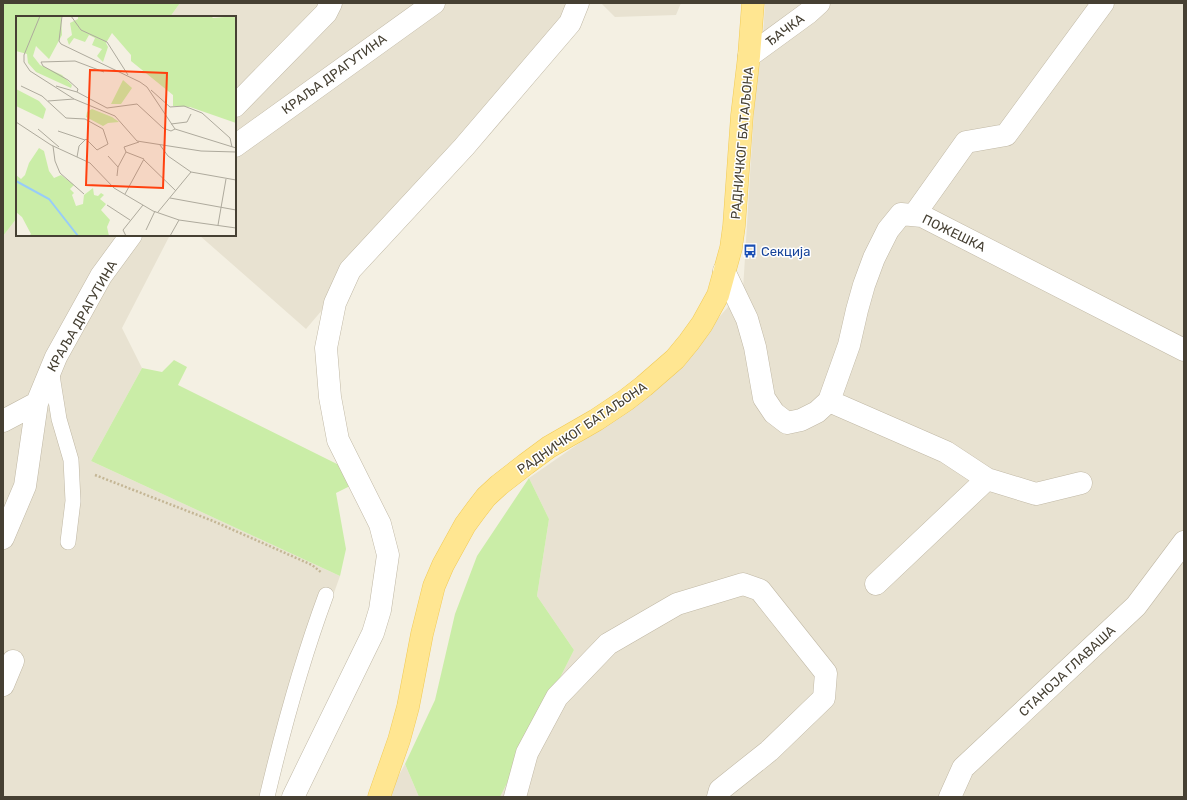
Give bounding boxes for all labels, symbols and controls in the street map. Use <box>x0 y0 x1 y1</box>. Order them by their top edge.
street label: ЂАЧКА <box>763 11 807 49</box>
inset map <box>16 16 236 236</box>
street label: КРАЉА ДРАГУТИНА <box>279 31 390 117</box>
street label: РАДНИЧКОГ БАТАЉОНА <box>728 66 756 220</box>
street label: ПОЖЕШКА <box>920 211 988 255</box>
bus stop icon: Секција <box>742 243 758 259</box>
place label: Секција <box>761 244 810 259</box>
street label: КРАЉА ДРАГУТИНА <box>44 257 120 374</box>
street label: РАДНИЧКОГ БАТАЉОНА <box>514 379 650 477</box>
street label: СТАНОЈА ГЛАВАША <box>1016 622 1118 719</box>

